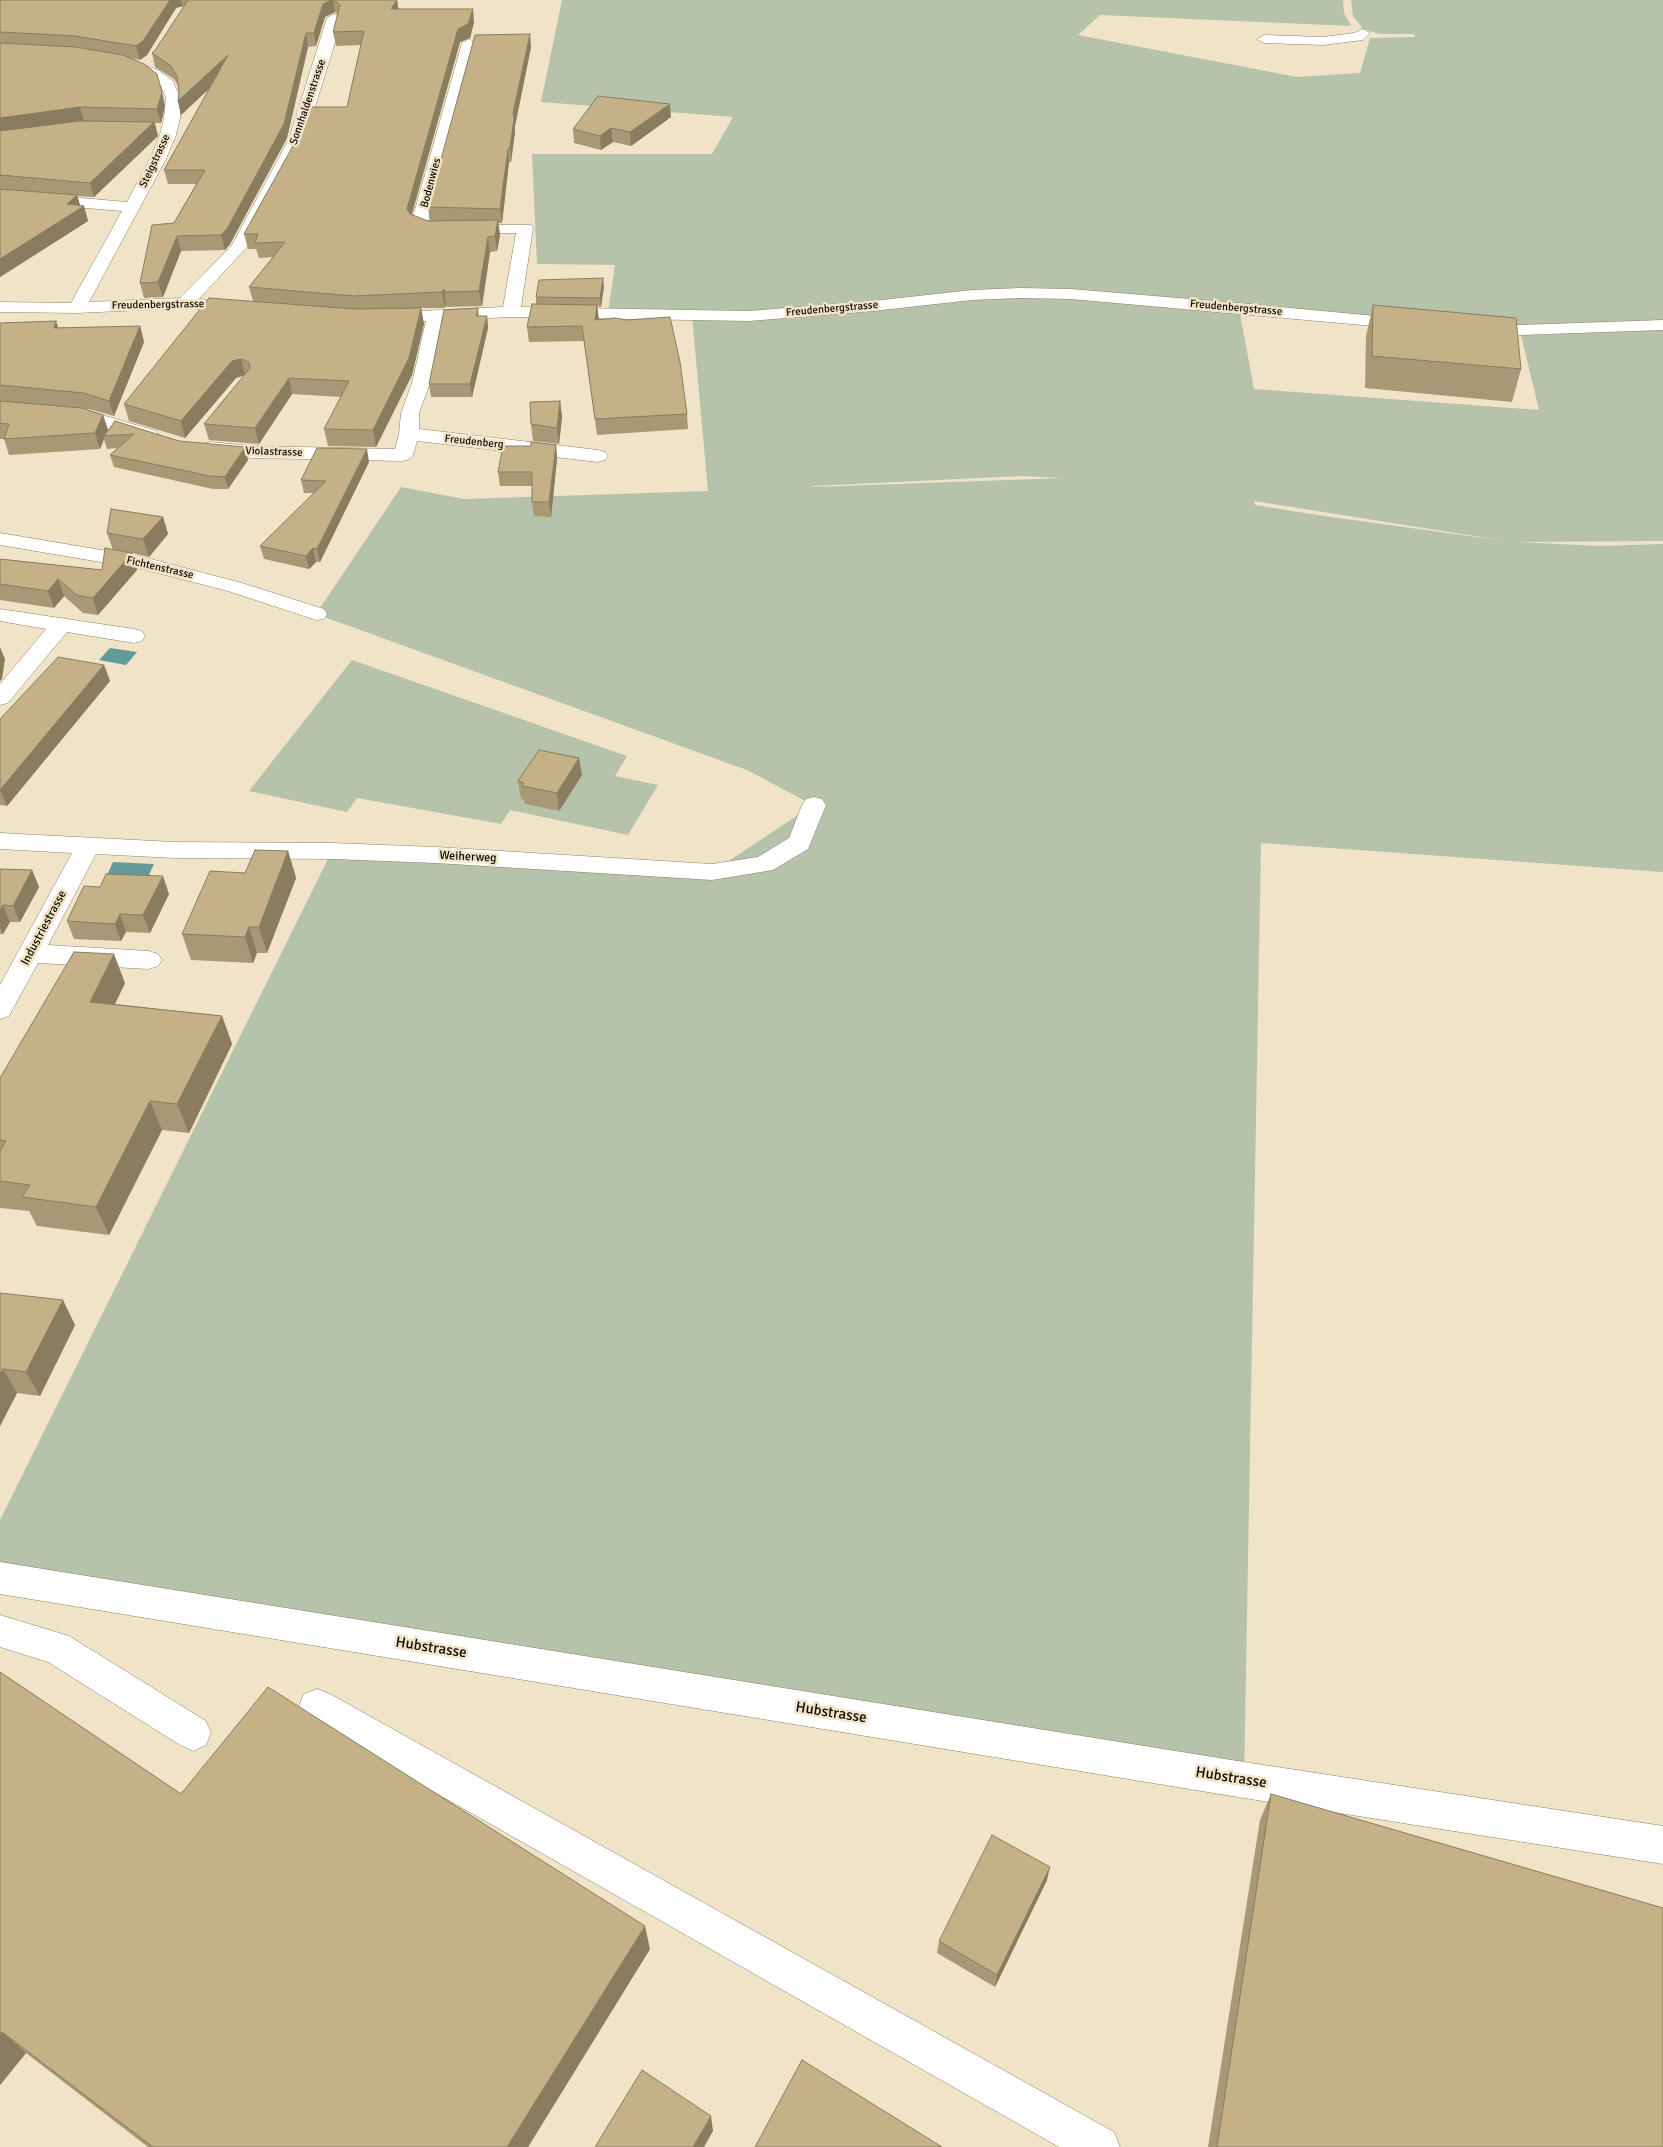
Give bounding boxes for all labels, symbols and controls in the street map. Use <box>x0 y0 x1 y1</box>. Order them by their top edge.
street label: Sonnhaldenstrasse <box>287 58 329 146</box>
street label: Steigstrasse <box>137 132 173 190</box>
street label: Bodenwies <box>418 157 444 209</box>
street label: Freudenbergstrasse <box>1189 297 1283 319</box>
street label: Freudenbergstrasse <box>112 298 204 312</box>
street label: Freudenbergstrasse <box>785 298 879 320</box>
street label: Freudenberg <box>444 432 504 452</box>
street label: Violastrasse <box>245 444 303 460</box>
street label: Fichtenstrasse <box>125 554 195 582</box>
street label: Weiherweg <box>439 848 497 866</box>
street label: Industriestrasse <box>18 888 70 968</box>
street label: Hubstrasse <box>394 1634 468 1662</box>
street label: Hubstrasse <box>794 1699 868 1727</box>
street label: Hubstrasse <box>1194 1764 1268 1792</box>

